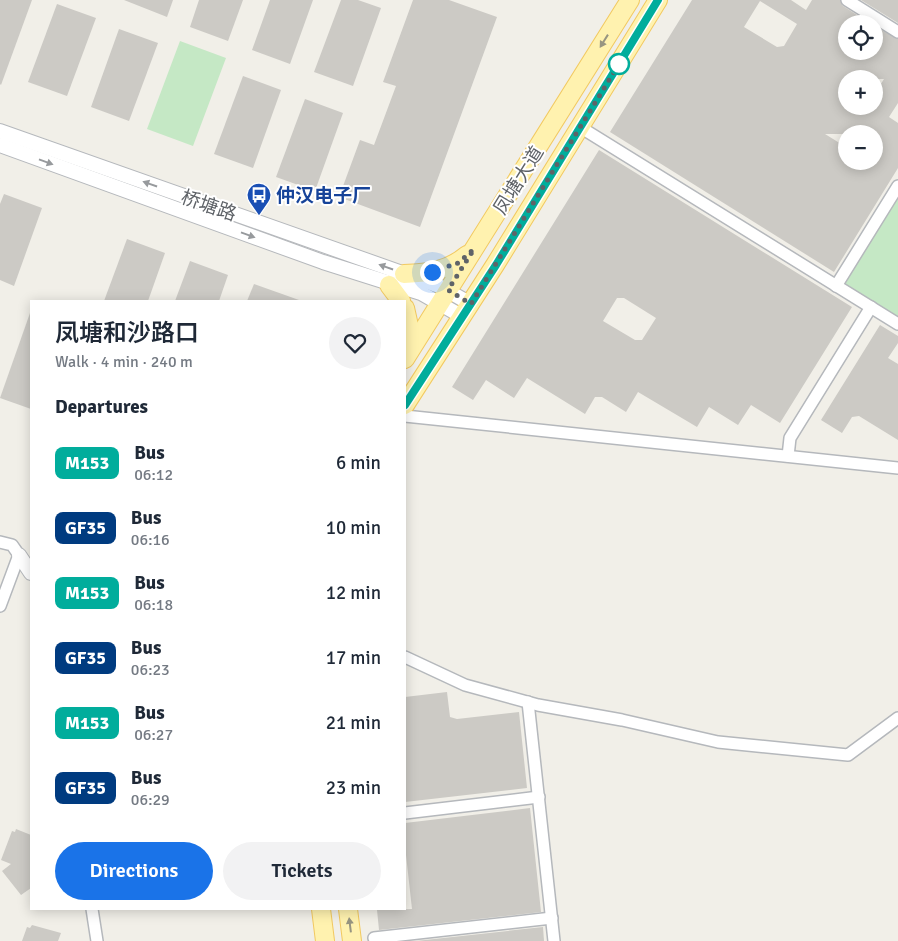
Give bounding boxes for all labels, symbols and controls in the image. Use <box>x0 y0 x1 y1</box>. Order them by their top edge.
map controls <box>838 15 883 170</box>
button: locate <box>838 15 883 60</box>
one-way arrow <box>599 35 608 48</box>
unlabelled marker <box>608 53 630 75</box>
button: + <box>838 70 883 115</box>
button: − <box>838 125 883 170</box>
street label: 凤塘大道 <box>489 142 549 219</box>
one-way arrow <box>39 158 54 166</box>
one-way arrow <box>142 180 157 188</box>
bus stop icon: 仲汉电子厂 <box>246 182 272 216</box>
place label: 仲汉电子厂 <box>276 184 371 208</box>
street label: 桥塘路 <box>178 185 240 227</box>
one-way arrow <box>241 231 256 239</box>
your location <box>420 260 445 285</box>
one-way arrow <box>378 263 393 270</box>
button: heart <box>329 317 381 369</box>
text: 凤塘和沙路口 <box>55 318 199 348</box>
text: Walk · 4 min · 240 m <box>55 352 193 372</box>
text: Departures <box>55 395 148 419</box>
text: Bus <box>134 441 165 465</box>
text: 6 min <box>336 451 381 475</box>
text: M153 <box>65 452 109 474</box>
text: 06:12 <box>134 465 173 485</box>
text: Bus <box>131 506 161 530</box>
text: 10 min <box>326 516 381 540</box>
text: GF35 <box>65 517 106 539</box>
text: 06:16 <box>131 530 170 550</box>
text: Bus <box>134 571 165 595</box>
text: 12 min <box>326 581 381 605</box>
text: M153 <box>65 582 109 604</box>
text: 06:18 <box>134 595 173 615</box>
text: Bus <box>131 636 161 660</box>
text: 17 min <box>326 646 381 670</box>
text: GF35 <box>65 647 106 669</box>
text: 06:23 <box>131 660 170 680</box>
text: Bus <box>134 701 165 725</box>
text: 21 min <box>326 711 381 735</box>
text: M153 <box>65 712 109 734</box>
text: 06:27 <box>134 725 173 745</box>
text: Bus <box>131 766 161 790</box>
text: 23 min <box>326 776 381 800</box>
text: GF35 <box>65 777 106 799</box>
text: 06:29 <box>131 790 170 810</box>
button: Directions <box>55 842 213 900</box>
button: Tickets <box>223 842 381 900</box>
one-way arrow <box>346 917 354 933</box>

